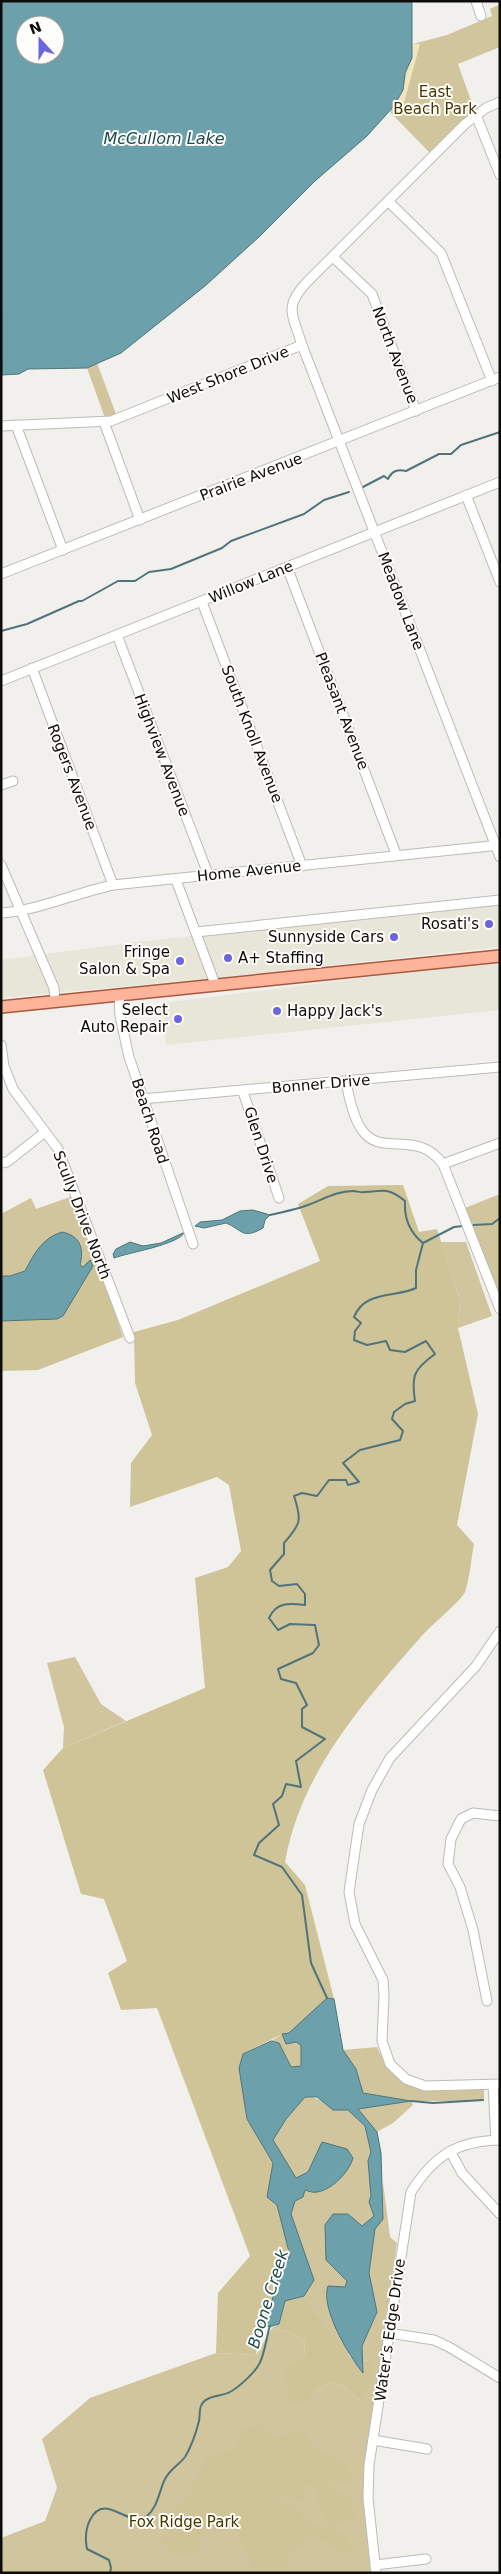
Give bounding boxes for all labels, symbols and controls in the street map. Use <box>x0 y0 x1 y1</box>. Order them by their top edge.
north arrow <box>15 15 65 65</box>
text: N <box>27 18 44 37</box>
park label: East Beach Park <box>393 83 477 118</box>
water label: McCullom Lake <box>103 129 225 148</box>
street label: North Avenue <box>368 304 422 406</box>
street label: West Shore Drive <box>165 342 291 408</box>
street label: Prairie Avenue <box>197 449 305 505</box>
street label: Meadow Lane <box>374 550 428 652</box>
street label: Willow Lane <box>206 557 296 607</box>
street label: Pleasant Avenue <box>311 650 373 772</box>
street label: South Knoll Avenue <box>217 663 287 805</box>
street label: Highview Avenue <box>130 691 194 819</box>
street label: Rogers Avenue <box>44 721 100 833</box>
street label: Home Avenue <box>196 857 302 885</box>
place label: Rosati's <box>421 915 479 933</box>
marker: Rosati's <box>483 918 495 930</box>
place label: Sunnyside Cars <box>268 928 384 946</box>
marker: Sunnyside Cars <box>388 931 400 943</box>
place label: Fringe Salon & Spa <box>79 943 170 978</box>
place label: A+ Staffing <box>238 949 324 967</box>
marker: A+ Staffing <box>222 952 234 964</box>
marker: Fringe Salon & Spa <box>174 955 186 967</box>
place label: Select Auto Repair <box>80 1001 169 1036</box>
place label: Happy Jack's <box>287 1002 383 1020</box>
marker: Happy Jack's <box>271 1005 283 1017</box>
marker: Select Auto Repair <box>172 1013 184 1025</box>
street label: Bonner Drive <box>271 1071 371 1097</box>
street label: Beach Road <box>128 1076 172 1166</box>
street label: Glen Drive <box>240 1105 282 1185</box>
street label: Scully Drive North <box>49 1148 115 1282</box>
water label: Boone Creek <box>244 2247 292 2351</box>
street label: Water’s Edge Drive <box>371 2257 409 2403</box>
park label: Fox Ridge Park <box>129 2513 240 2531</box>

